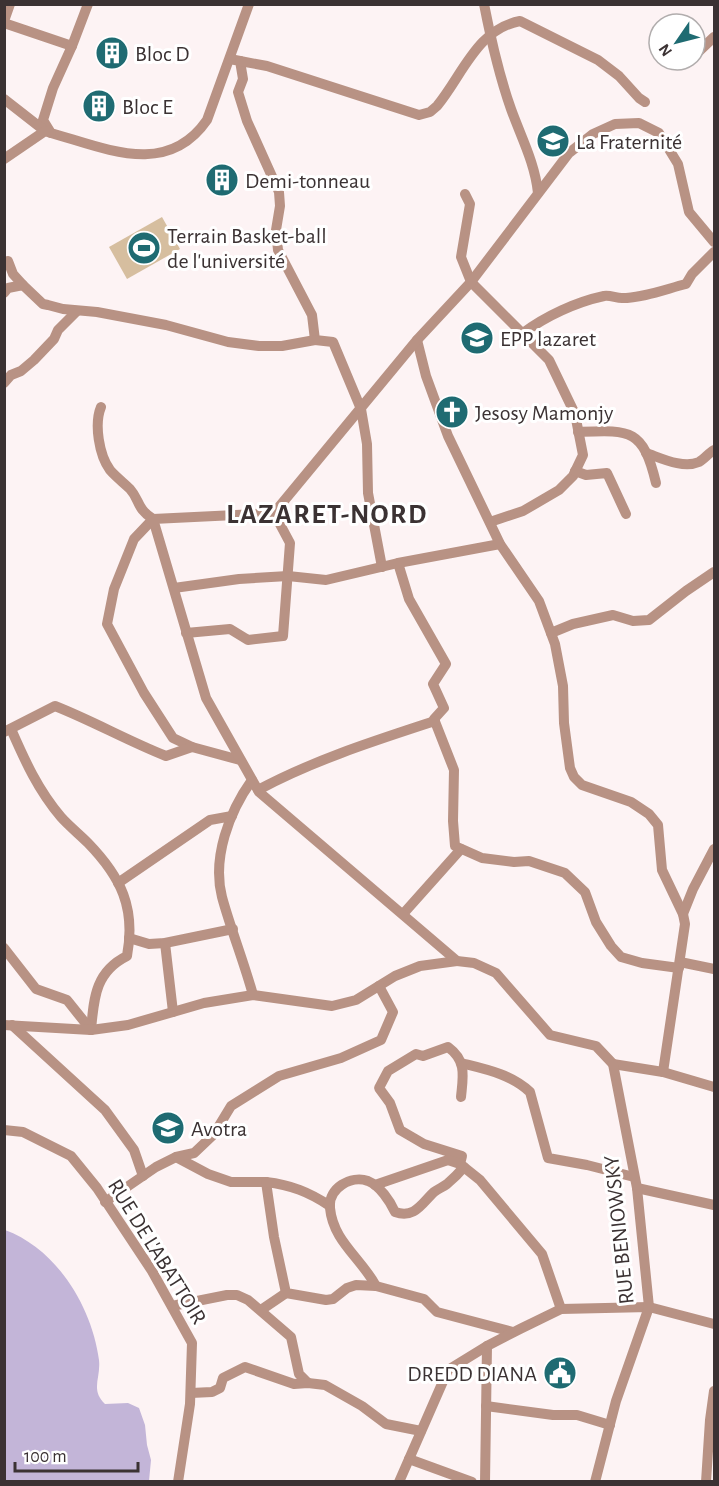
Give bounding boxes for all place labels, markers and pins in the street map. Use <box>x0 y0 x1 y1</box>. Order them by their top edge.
building icon: Bloc D <box>94 35 130 71</box>
place label: Bloc D <box>135 43 189 65</box>
building icon: Bloc E <box>81 88 117 124</box>
place label: Bloc E <box>122 96 173 118</box>
school or university icon: La Fraternité <box>535 123 571 159</box>
place label: La Fraternité <box>576 131 682 153</box>
building icon: Demi-tonneau <box>204 162 240 198</box>
place label: Demi-tonneau <box>245 170 370 192</box>
place label: Terrain Basket-ball de l'université <box>167 225 327 272</box>
sports icon: Terrain Basket-ball de l'université <box>126 230 162 266</box>
school or university icon: EPP lazaret <box>459 320 495 356</box>
place label: EPP lazaret <box>500 328 596 350</box>
church icon: Jesosy Mamonjy <box>434 394 470 430</box>
place label: Jesosy Mamonjy <box>475 402 614 424</box>
school or university icon: Avotra <box>150 1110 186 1146</box>
place label: Avotra <box>191 1118 247 1140</box>
public building icon: DREDD DIANA <box>542 1355 578 1391</box>
place label: DREDD DIANA <box>407 1363 537 1385</box>

